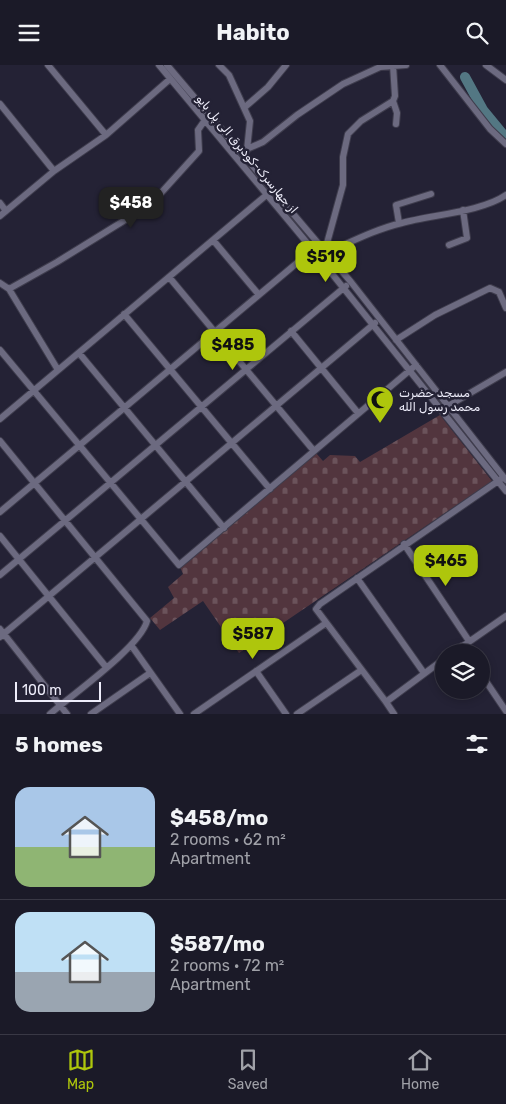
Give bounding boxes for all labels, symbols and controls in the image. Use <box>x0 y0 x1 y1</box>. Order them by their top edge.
icon: menu <box>15 19 43 47</box>
text: Habito <box>216 19 290 46</box>
icon: search <box>463 19 491 47</box>
street label: از جهارسرک-کودبرق الی پل بایو <box>192 92 301 217</box>
pin: $458 <box>101 186 161 229</box>
text: $458 <box>110 193 152 212</box>
pin: $519 <box>296 241 356 283</box>
text: $519 <box>306 247 346 266</box>
pin: $485 <box>203 329 263 371</box>
text: $485 <box>212 335 254 354</box>
mosque icon: مسجد حضرت محمد رسول الله <box>365 385 395 424</box>
place label: مسجد حضرت محمد رسول الله <box>399 386 481 415</box>
pin: $465 <box>416 545 476 587</box>
text: $465 <box>425 551 467 570</box>
pin: $587 <box>223 617 283 660</box>
text: $587 <box>232 624 274 643</box>
map controls <box>435 644 490 699</box>
button: layers <box>435 644 490 699</box>
scale bar <box>15 679 101 702</box>
text: 100 m <box>22 682 62 699</box>
icon: filters <box>463 730 491 758</box>
text: 5 homes <box>15 732 103 757</box>
text: $458/mo <box>170 805 268 830</box>
icon: home <box>55 807 115 867</box>
text: 2 rooms · 62 m² <box>170 830 286 849</box>
text: Apartment <box>170 849 250 868</box>
text: $587/mo <box>170 931 265 956</box>
icon: home <box>55 932 115 992</box>
text: 2 rooms · 72 m² <box>170 956 284 975</box>
text: Apartment <box>170 975 250 994</box>
tab: Map <box>67 1046 95 1093</box>
tab: Saved <box>228 1046 268 1093</box>
tab: Home <box>401 1046 439 1093</box>

